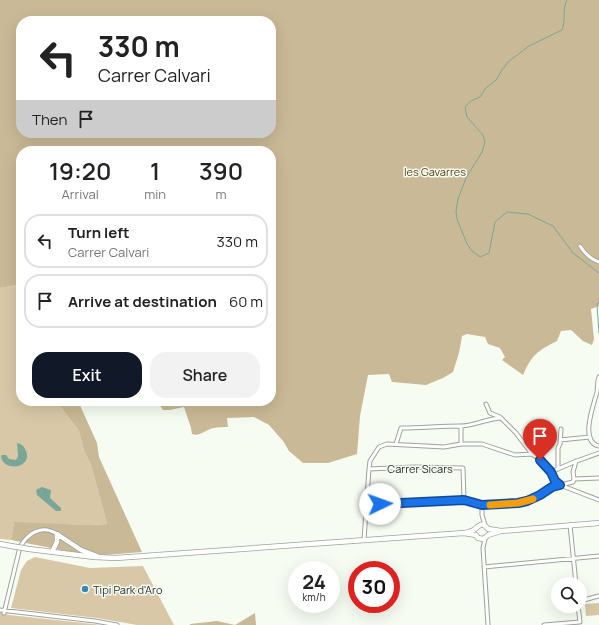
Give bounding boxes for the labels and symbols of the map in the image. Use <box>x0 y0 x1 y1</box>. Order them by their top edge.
park label: les Gavarres <box>404 164 466 179</box>
pin <box>523 419 557 460</box>
street label: Carrer Sicars <box>387 461 453 476</box>
position arrow <box>359 483 401 525</box>
speed limit sign: 30 <box>348 561 400 613</box>
place label: Tipi Park d'Aro <box>93 582 163 597</box>
marker: Tipi Park d'Aro <box>80 584 90 594</box>

